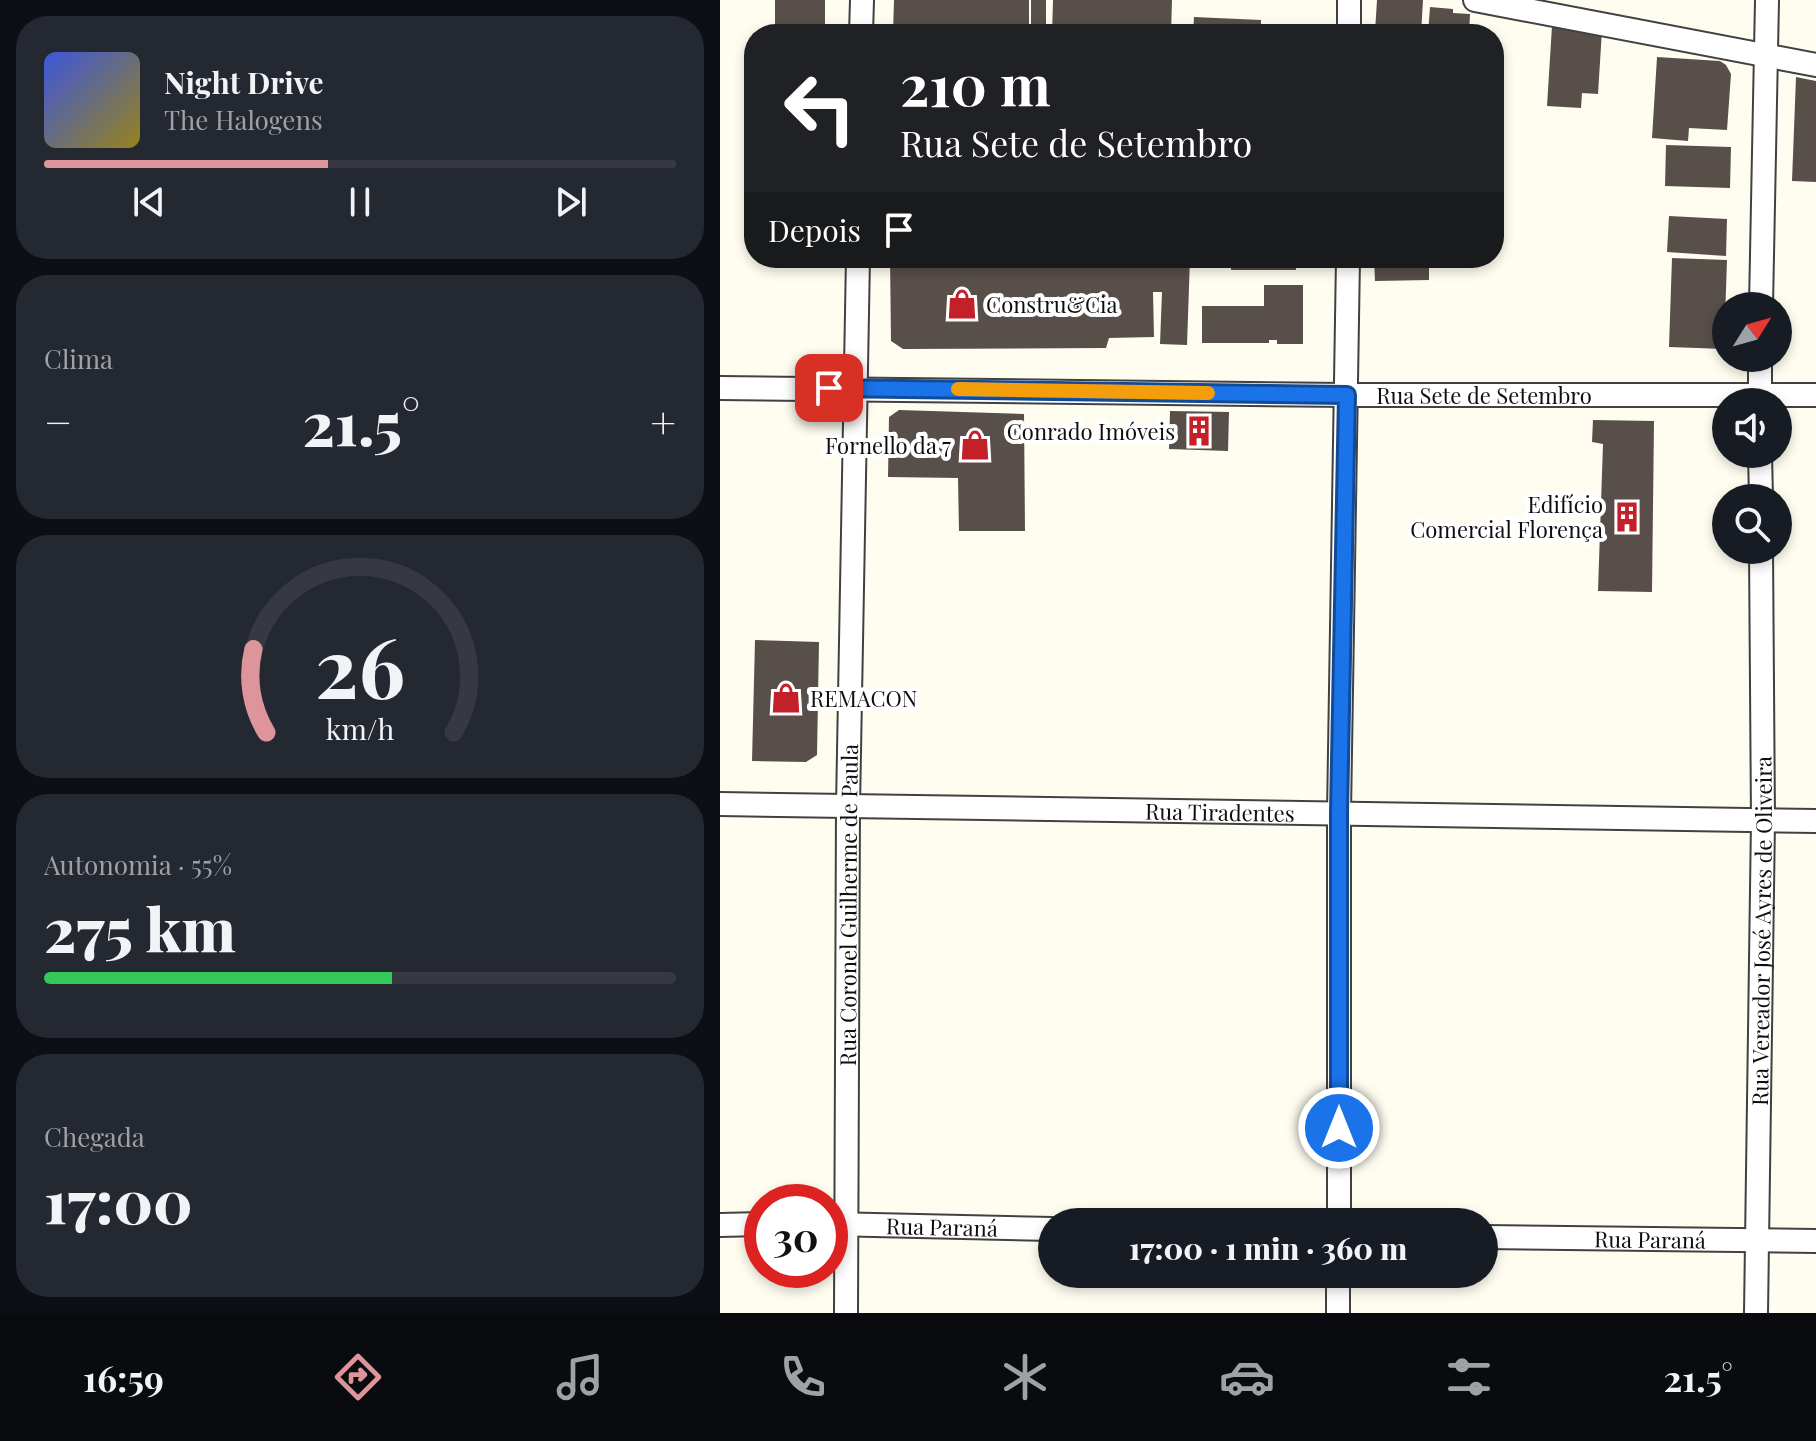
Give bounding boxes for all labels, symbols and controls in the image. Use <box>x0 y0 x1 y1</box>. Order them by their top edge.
text: 210 m <box>900 46 1051 121</box>
icon: left <box>768 56 872 160</box>
text: Night Drive <box>164 62 324 102</box>
text: The Halogens <box>164 102 323 137</box>
text: Rua Sete de Setembro <box>900 118 1252 166</box>
icon: previous <box>127 180 171 224</box>
icon: pause <box>338 180 382 224</box>
icon: next <box>549 180 593 224</box>
icon: arrive <box>877 208 921 252</box>
text: Depois <box>768 210 861 250</box>
shop icon: Constru&Cia <box>945 287 979 321</box>
place label: Constru&Cia <box>986 289 1118 319</box>
north arrow <box>1712 292 1792 372</box>
map controls <box>1712 292 1792 564</box>
text: Clima <box>44 341 113 376</box>
pin <box>795 354 863 422</box>
icon: arrive <box>807 366 851 410</box>
street label: Rua Sete de Setembro <box>1376 380 1592 410</box>
text: 21.5° <box>303 381 420 461</box>
button: sound <box>1712 388 1792 468</box>
text: − <box>44 391 72 450</box>
text: + <box>650 391 676 450</box>
building icon: Conrado Imóveis <box>1182 414 1216 448</box>
place label: Conrado Imóveis <box>1007 416 1175 446</box>
shop icon: Fornello da 7 <box>958 428 992 462</box>
place label: Fornello da 7 <box>825 430 951 460</box>
button: search <box>1712 484 1792 564</box>
place label: Edifício Comercial Florença <box>1410 489 1603 544</box>
building icon: Edifício Comercial Florença <box>1610 500 1644 534</box>
text: 26 <box>315 608 405 719</box>
shop icon: REMACON <box>769 681 803 715</box>
place label: REMACON <box>810 683 917 713</box>
text: km/h <box>326 709 394 747</box>
street label: Rua Coronel Guilherme de Paula <box>832 744 864 1066</box>
street label: Rua Vereador José Ayres de Oliveira <box>1744 756 1778 1106</box>
street label: Rua Tiradentes <box>1145 796 1295 828</box>
text: Autonomia · 55% <box>44 847 232 882</box>
text: 275 km <box>44 887 236 967</box>
position arrow <box>1297 1086 1381 1170</box>
text: Chegada <box>44 1119 145 1154</box>
text: 17:00 <box>44 1159 193 1239</box>
speed limit sign: 30 <box>744 1184 848 1288</box>
street label: Rua Paraná <box>886 1210 998 1243</box>
street label: Rua Paraná <box>1594 1223 1706 1255</box>
text: 17:00 · 1 min · 360 m <box>1129 1228 1407 1268</box>
icon: directions <box>330 1349 386 1405</box>
icon: music <box>552 1349 608 1405</box>
icon: phone <box>775 1349 831 1405</box>
icon: climate <box>997 1349 1053 1405</box>
icon: car <box>1219 1349 1275 1405</box>
icon: filters <box>1441 1349 1497 1405</box>
text: 16:59 <box>83 1353 164 1401</box>
text: 21.5° <box>1663 1353 1733 1401</box>

